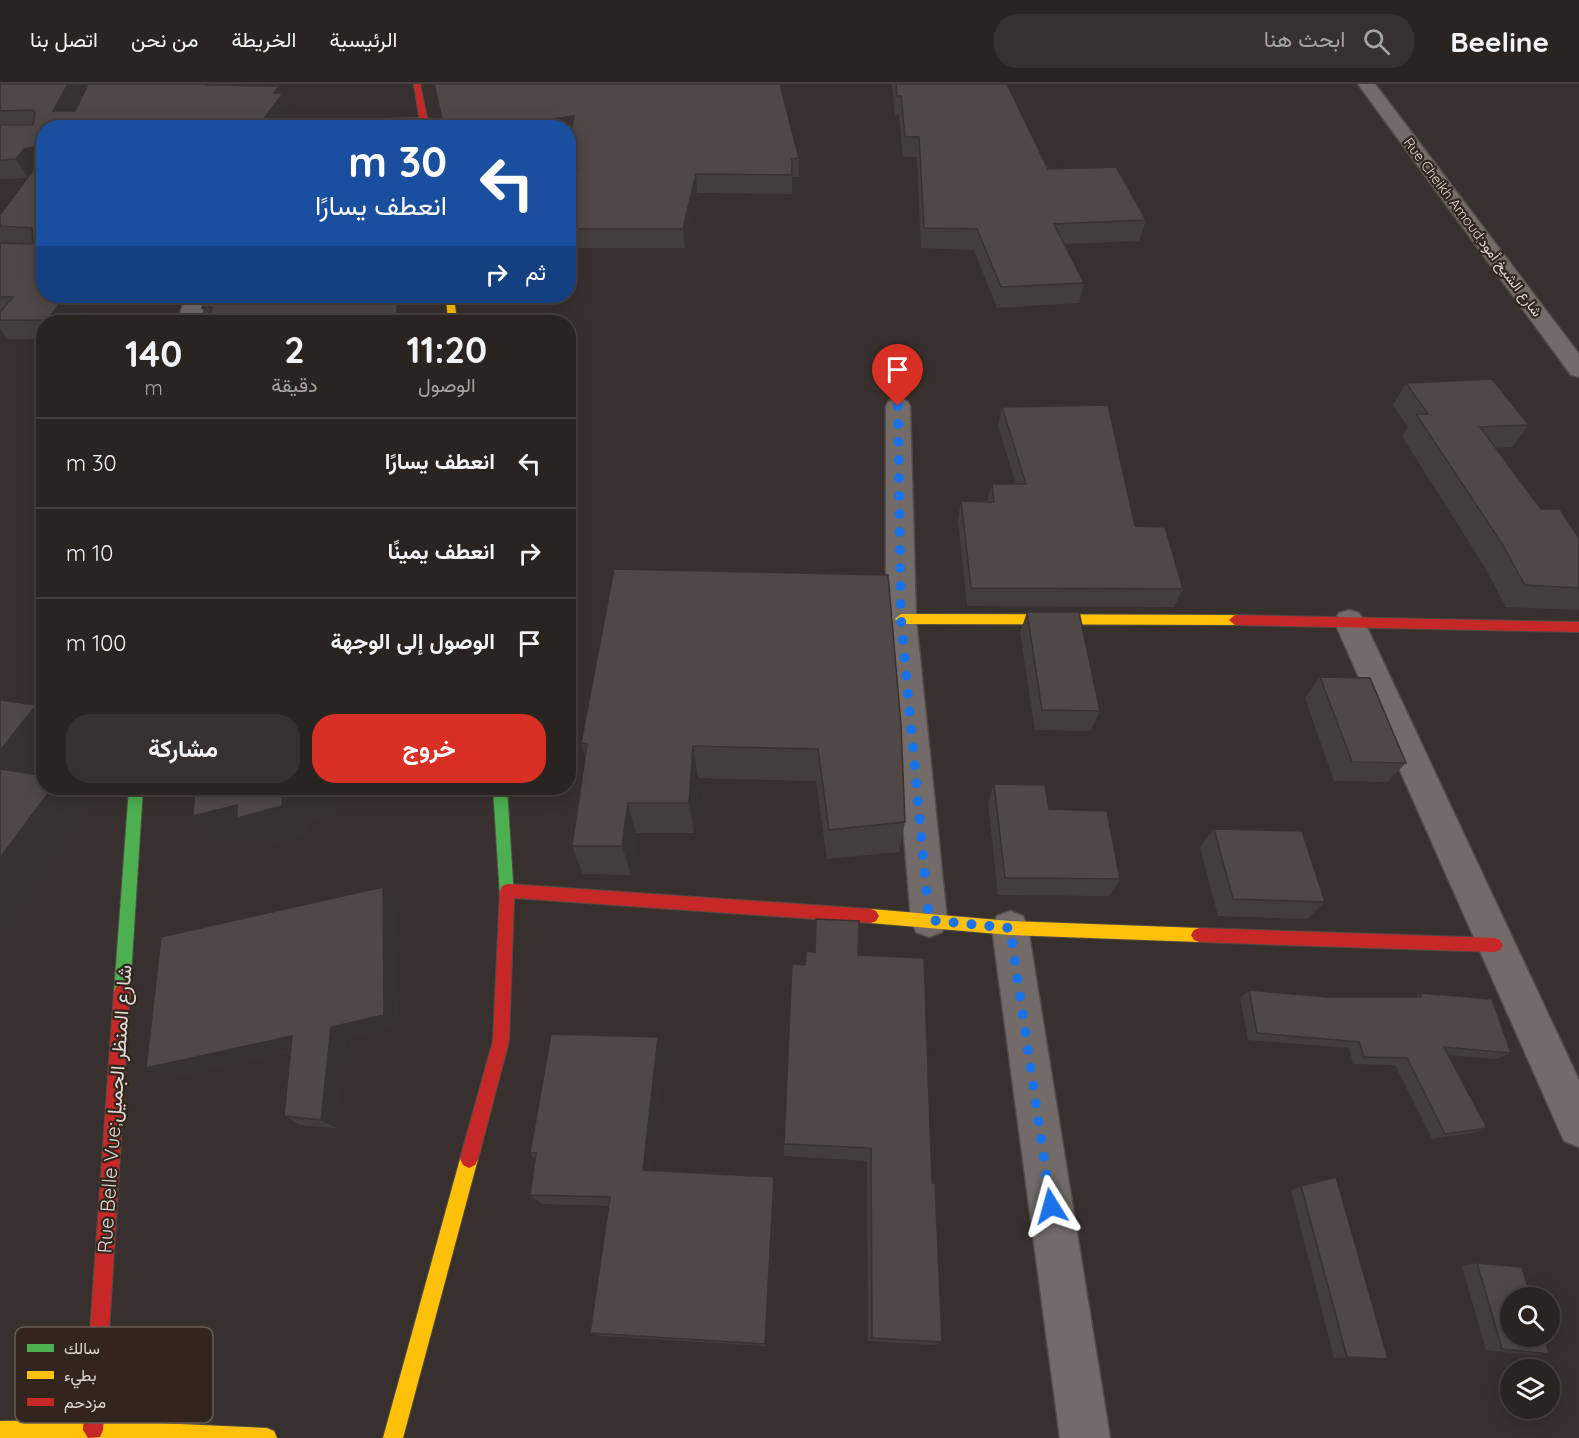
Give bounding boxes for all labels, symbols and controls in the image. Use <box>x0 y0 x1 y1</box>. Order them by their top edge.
search box <box>994 14 1414 68</box>
text: Beeline <box>1450 24 1549 59</box>
text: ابحث هنا <box>1264 25 1345 53</box>
icon: search <box>1360 25 1393 58</box>
text: اتصل بنا <box>30 26 98 52</box>
text: من نحن <box>131 26 198 52</box>
text: الخريطة <box>231 26 296 52</box>
text: الرئيسية <box>329 26 397 52</box>
street label: Rue Cheikh Amoud;شارع الشيخ أمود <box>1398 134 1546 321</box>
text: 30 m <box>348 135 447 188</box>
icon: left <box>468 144 546 222</box>
text: انعطف يسارًا <box>315 188 447 222</box>
icon: right <box>480 258 513 291</box>
text: ثم <box>525 258 546 286</box>
text: 2 <box>284 327 305 372</box>
text: 11:20 <box>407 327 487 372</box>
text: 140 <box>125 331 182 376</box>
pin <box>872 344 923 406</box>
icon: arrive <box>881 353 914 386</box>
text: دقيقة <box>271 372 318 397</box>
text: الوصول <box>418 372 476 397</box>
text: m <box>145 375 163 400</box>
text: انعطف يسارًا <box>385 447 495 475</box>
icon: left <box>513 447 546 480</box>
text: 30 m <box>66 449 117 477</box>
text: انعطف يمينًا <box>387 537 495 565</box>
icon: right <box>513 537 546 570</box>
text: 10 m <box>66 539 113 567</box>
text: الوصول إلى الوجهة <box>331 627 495 655</box>
icon: arrive <box>513 627 546 660</box>
text: 100 m <box>66 629 126 657</box>
button: مشاركة <box>66 714 300 783</box>
button: خروج <box>312 714 546 783</box>
street label: Rue Belle Vue;شارع المنظر الجميل <box>91 964 139 1254</box>
position arrow <box>1019 1174 1083 1238</box>
map controls <box>1500 1287 1560 1419</box>
button: search <box>1500 1287 1560 1347</box>
legend <box>15 1327 213 1423</box>
text: سالك <box>64 1338 100 1358</box>
button: layers <box>1500 1359 1560 1419</box>
text: بطيء <box>64 1365 96 1389</box>
text: مزدحم <box>64 1392 106 1413</box>

